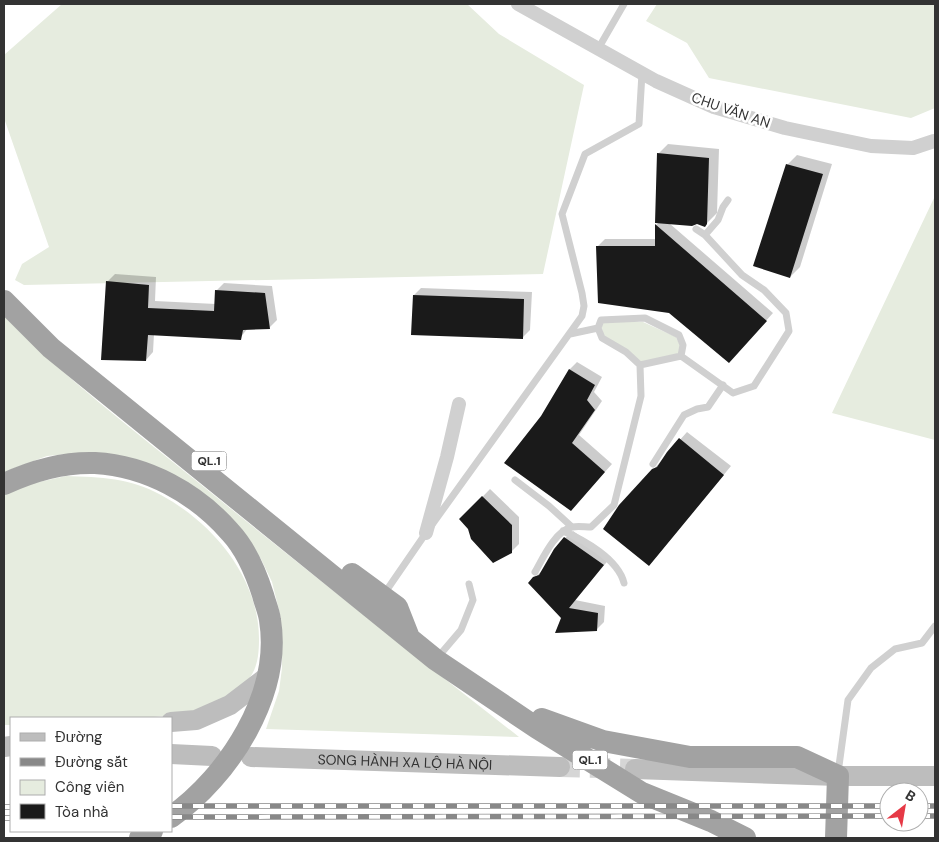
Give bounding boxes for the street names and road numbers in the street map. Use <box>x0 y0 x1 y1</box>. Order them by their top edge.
street label: CHU VĂN AN <box>689 88 773 132</box>
road number: QL.1 <box>192 452 226 471</box>
street label: SONG HÀNH XA LỘ HÀ NỘI <box>317 750 493 774</box>
road number: QL.1 <box>572 750 608 770</box>

